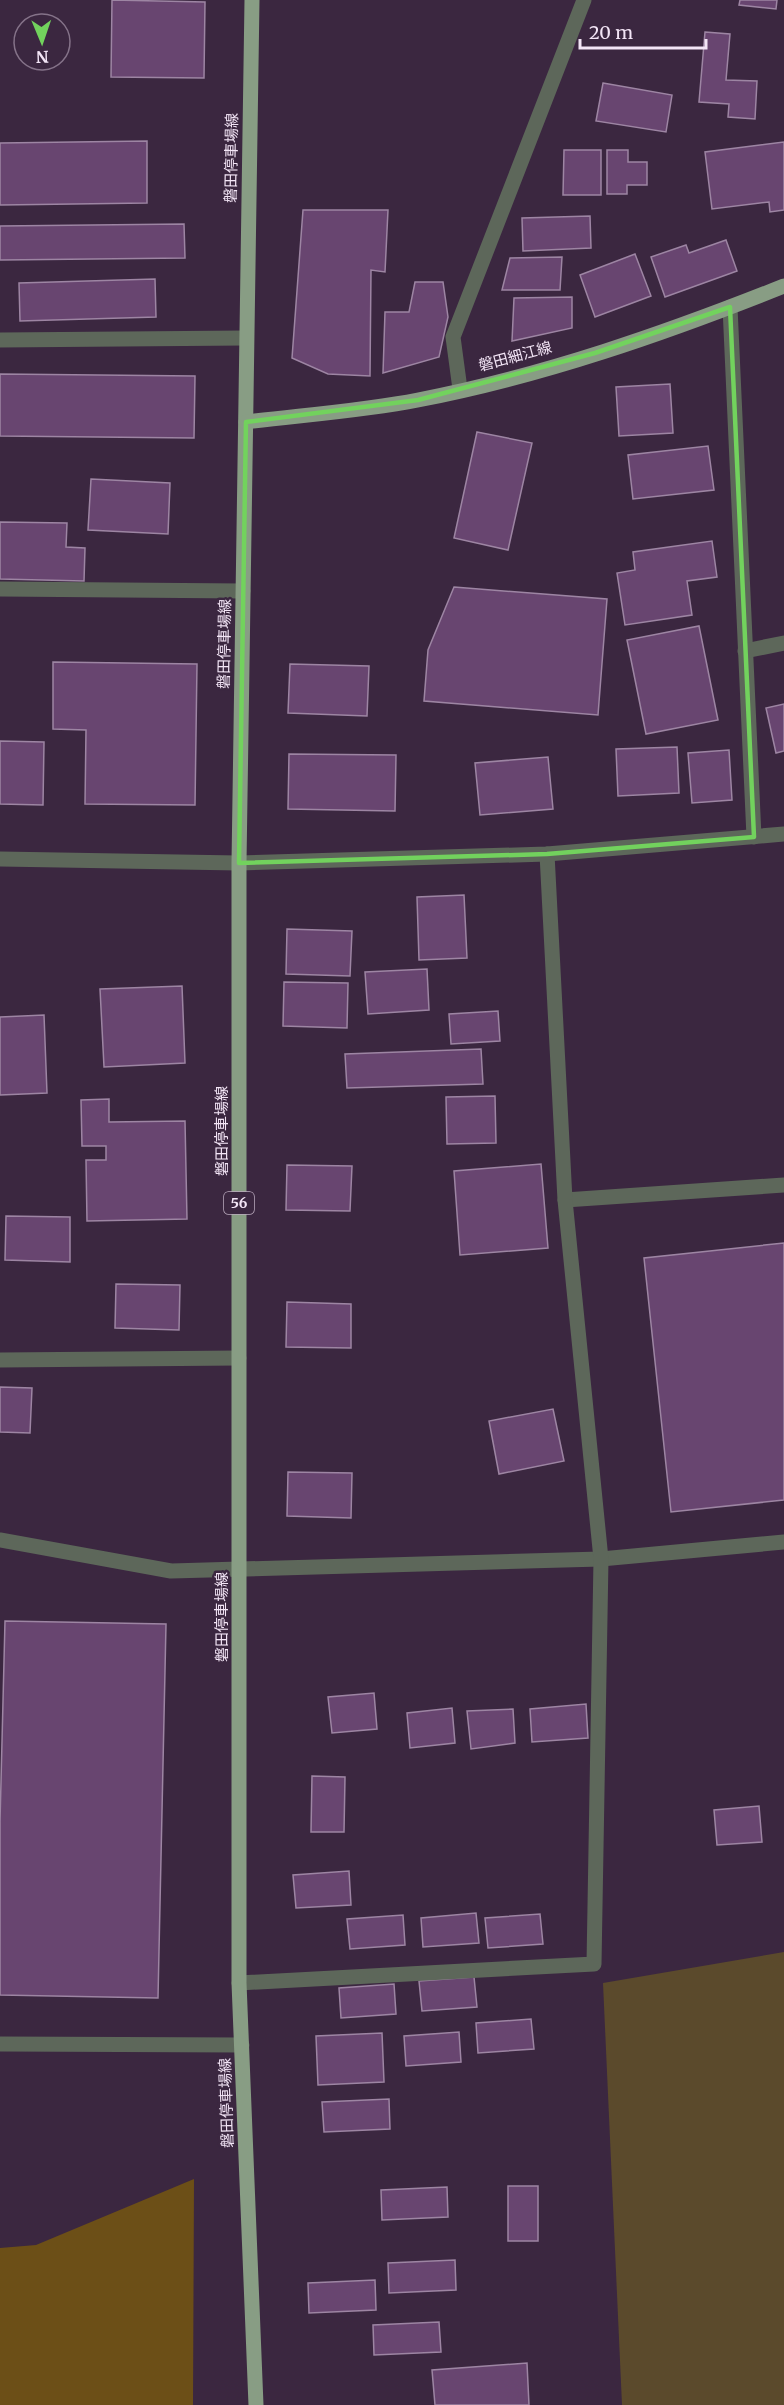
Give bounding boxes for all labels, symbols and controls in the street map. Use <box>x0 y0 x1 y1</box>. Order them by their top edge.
north arrow <box>12 12 72 72</box>
scale bar <box>580 12 706 50</box>
text: 20 m <box>589 21 633 44</box>
text: N <box>35 47 49 67</box>
street label: 磐田停車場線 <box>221 113 241 203</box>
street label: 磐田細江線 <box>476 337 554 375</box>
street label: 磐田停車場線 <box>214 599 234 689</box>
street label: 磐田停車場線 <box>212 1086 231 1176</box>
road number: 56 <box>224 1192 254 1214</box>
street label: 磐田停車場線 <box>212 1572 231 1662</box>
street label: 磐田停車場線 <box>215 2058 237 2148</box>

